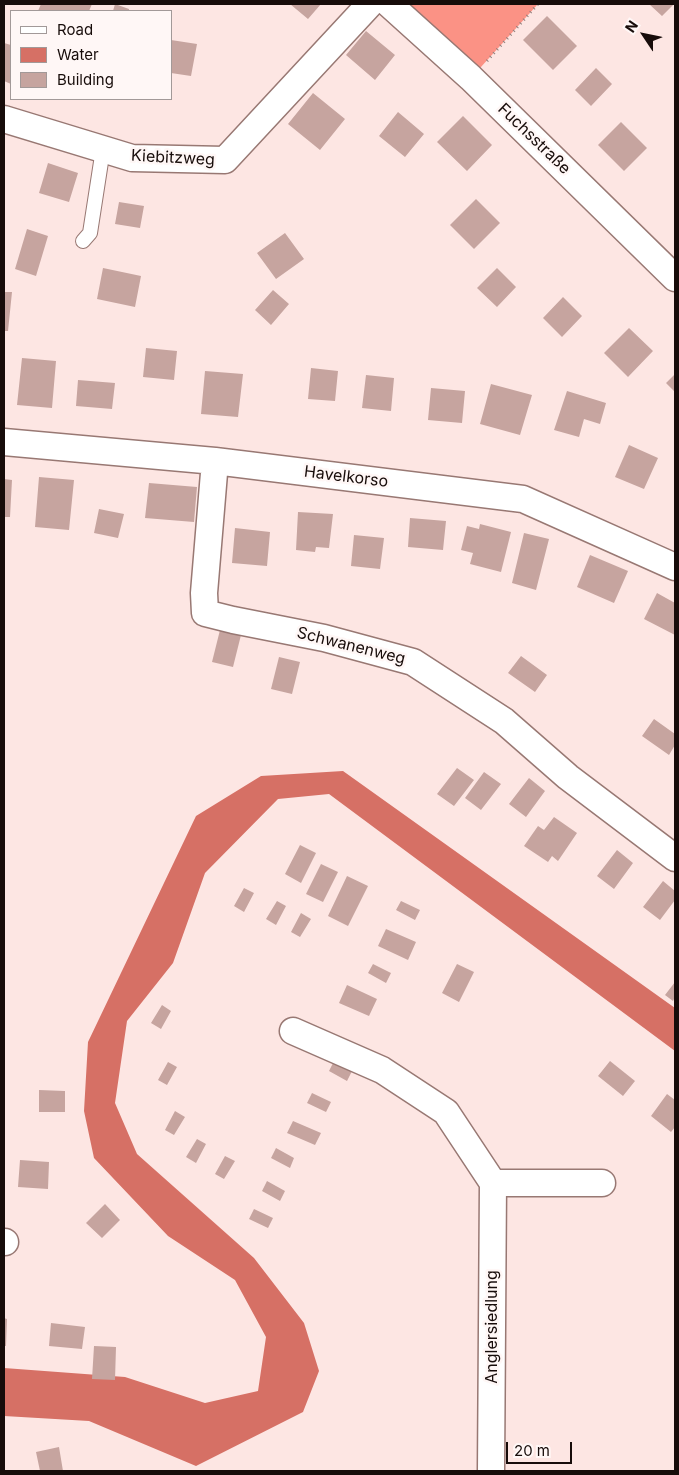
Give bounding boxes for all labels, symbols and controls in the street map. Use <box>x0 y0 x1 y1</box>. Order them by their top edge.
legend <box>10 10 172 100</box>
north arrow <box>619 10 669 60</box>
text: N <box>621 17 641 36</box>
text: Road <box>57 20 93 39</box>
text: Water <box>57 45 99 64</box>
text: Building <box>57 70 114 89</box>
street label: Fuchsstraße <box>494 100 574 178</box>
street label: Kiebitzweg <box>131 146 215 170</box>
street label: Havelkorso <box>303 462 389 492</box>
street label: Schwanenweg <box>295 623 407 669</box>
street label: Anglersiedlung <box>482 1270 502 1384</box>
scale bar <box>509 1432 575 1464</box>
text: 20 m <box>514 1441 550 1460</box>

